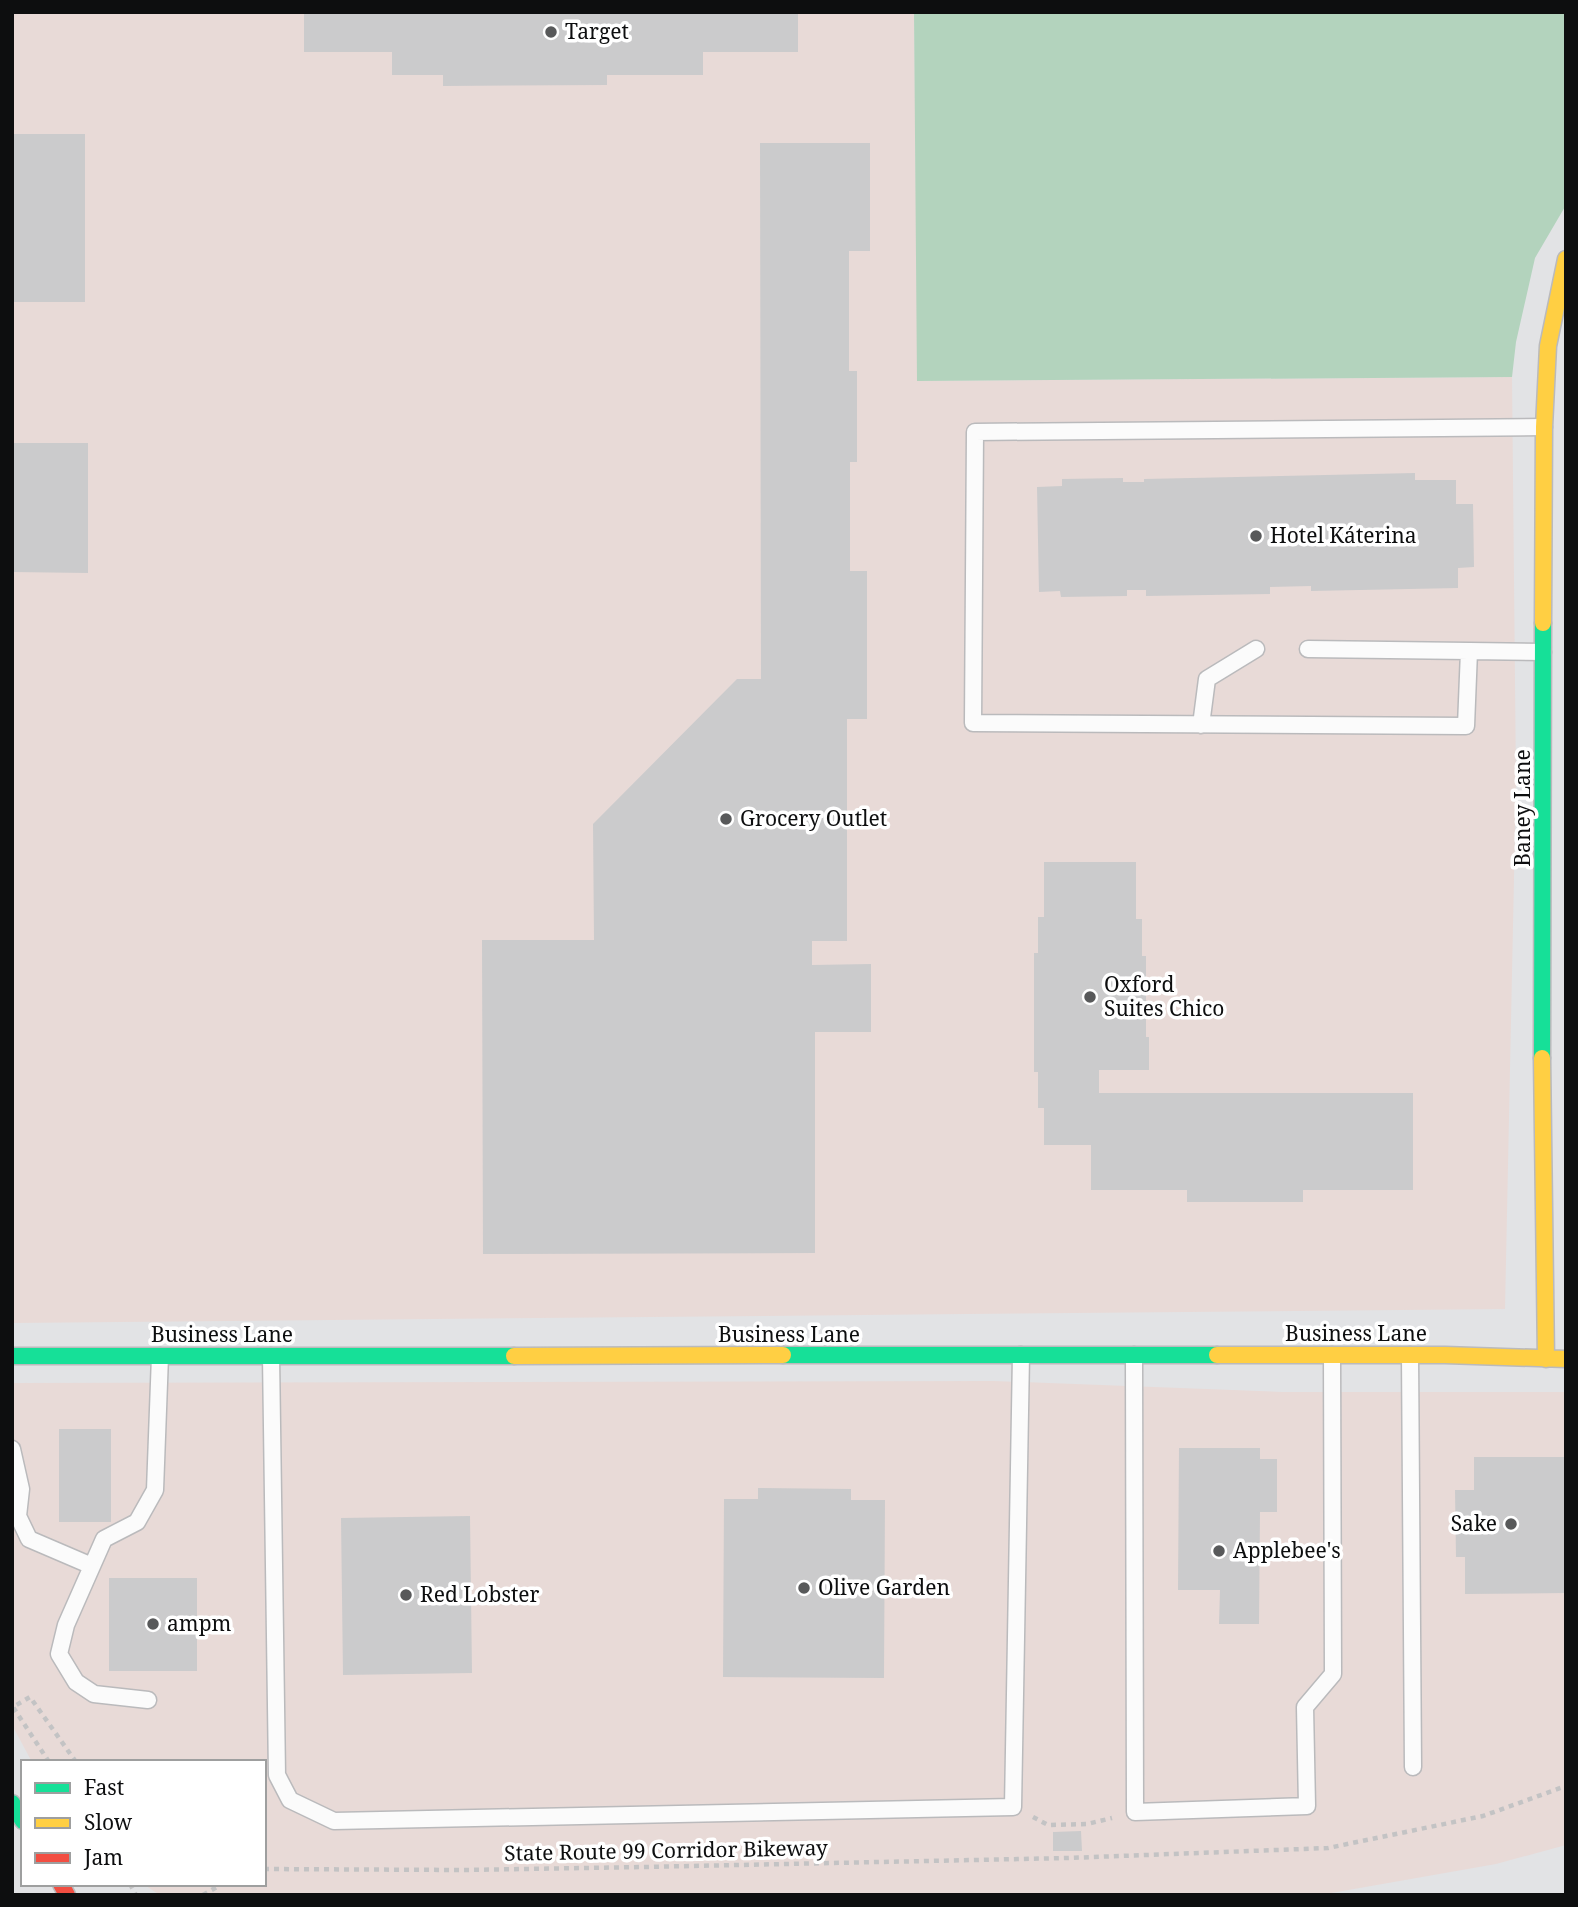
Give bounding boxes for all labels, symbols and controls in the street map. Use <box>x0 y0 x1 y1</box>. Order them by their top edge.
place label: Target <box>565 17 629 45</box>
marker: Target <box>543 24 559 40</box>
place label: Hotel Káterina <box>1270 521 1417 549</box>
marker: Hotel Káterina <box>1248 528 1264 544</box>
street label: Baney Lane <box>1508 749 1536 867</box>
place label: Grocery Outlet <box>740 804 887 832</box>
marker: Grocery Outlet <box>718 811 734 827</box>
place label: Oxford Suites Chico <box>1104 970 1224 1022</box>
marker: Oxford Suites Chico <box>1082 989 1098 1005</box>
street label: Business Lane <box>1285 1319 1427 1347</box>
street label: Business Lane <box>151 1320 293 1348</box>
street label: Business Lane <box>718 1320 860 1348</box>
place label: Sake <box>1451 1509 1497 1537</box>
marker: Sake <box>1503 1516 1519 1532</box>
place label: Applebee's <box>1233 1536 1341 1564</box>
marker: Applebee's <box>1211 1543 1227 1559</box>
place label: Olive Garden <box>818 1573 950 1601</box>
place label: Red Lobster <box>420 1580 540 1608</box>
marker: Olive Garden <box>796 1580 812 1596</box>
marker: Red Lobster <box>398 1587 414 1603</box>
place label: ampm <box>167 1609 232 1637</box>
marker: ampm <box>145 1616 161 1632</box>
legend <box>21 1760 266 1886</box>
text: Fast <box>84 1773 124 1801</box>
text: Slow <box>84 1808 133 1836</box>
street label: State Route 99 Corridor Bikeway <box>504 1833 828 1867</box>
text: Jam <box>83 1843 123 1871</box>

